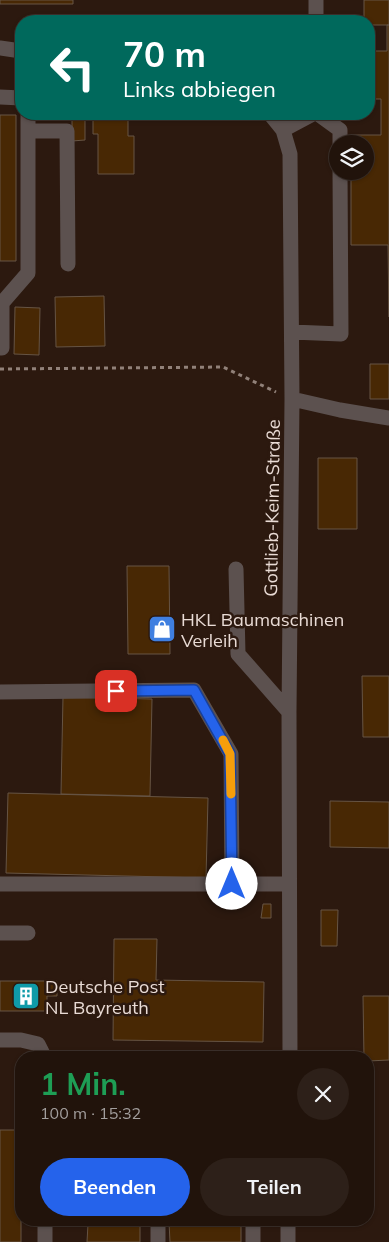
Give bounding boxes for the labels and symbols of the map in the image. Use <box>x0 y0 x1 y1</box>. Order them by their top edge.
street label: Gottlieb-Keim-Straße <box>259 419 285 597</box>
place label: HKL Baumaschinen Verleih <box>181 608 344 652</box>
shop icon: HKL Baumaschinen Verleih <box>147 614 177 644</box>
pin <box>95 670 137 712</box>
position arrow <box>205 857 257 909</box>
place label: Deutsche Post NL Bayreuth <box>45 975 165 1019</box>
building icon: Deutsche Post NL Bayreuth <box>11 981 41 1011</box>

